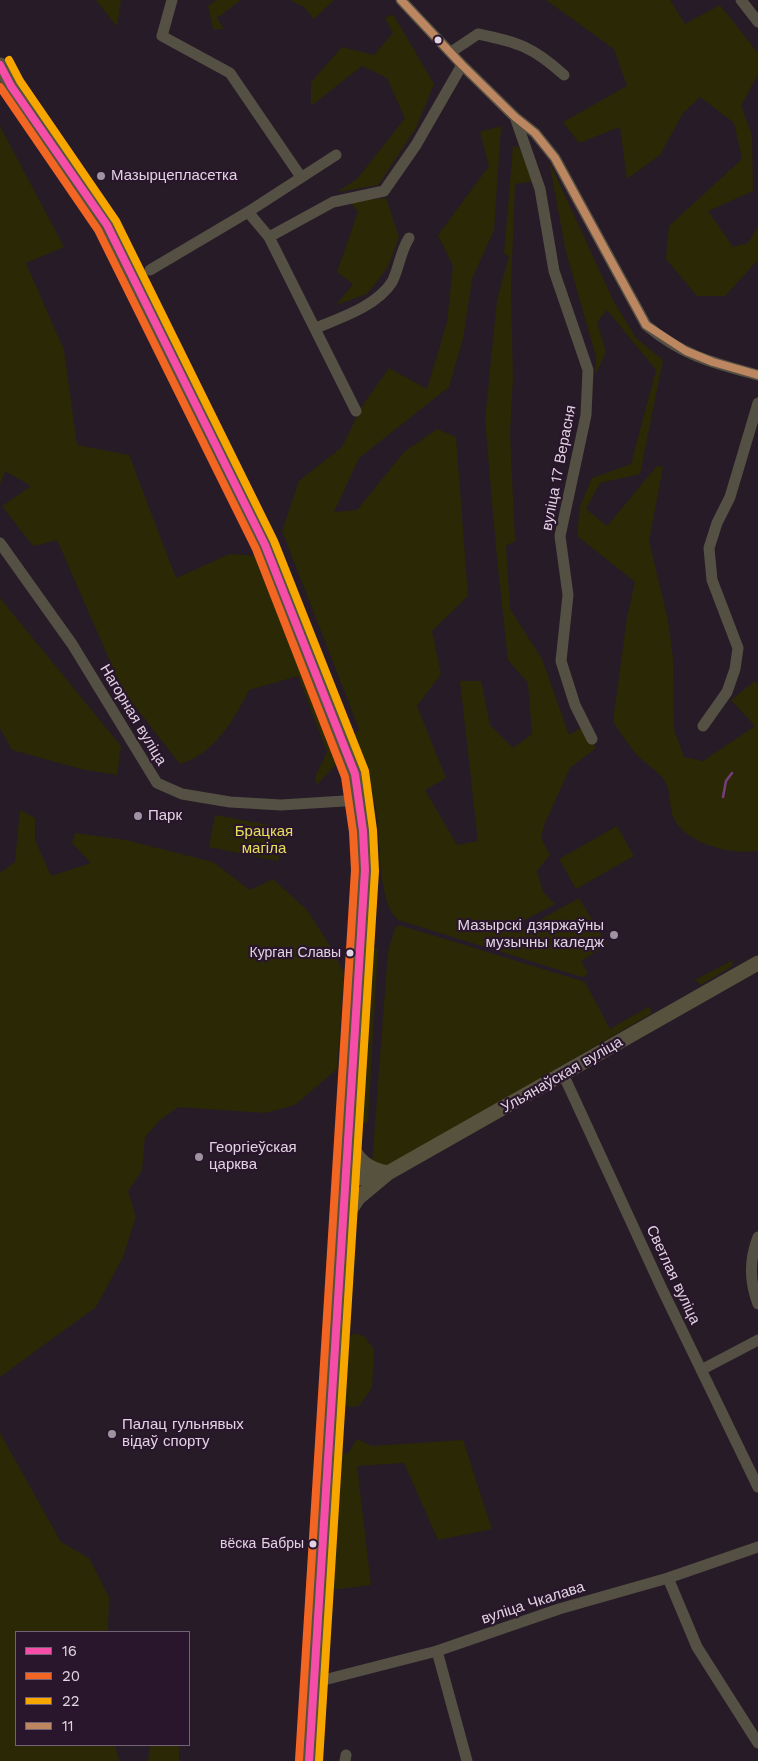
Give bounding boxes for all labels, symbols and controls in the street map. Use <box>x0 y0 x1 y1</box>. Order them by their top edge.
unlabelled marker <box>433 35 443 45</box>
place label: Мазырцепласетка <box>111 167 237 185</box>
marker: Мазырцепласетка <box>95 170 107 182</box>
street label: вуліца 17 Верасня <box>538 404 580 532</box>
street label: Нагорная вуліца <box>96 661 170 769</box>
place label: Парк <box>148 807 182 825</box>
marker: Парк <box>132 810 144 822</box>
park label: Брацкая магіла <box>235 823 293 858</box>
place label: Мазырскі дзяржаўны музычны каледж <box>458 917 604 952</box>
marker: Мазырскі дзяржаўны музычны каледж <box>608 929 620 941</box>
place label: Курган Славы <box>250 945 341 961</box>
marker: Курган Славы <box>345 948 355 958</box>
street label: Ульянаўская вуліца <box>498 1033 626 1117</box>
place label: Георгіеўская царква <box>209 1139 297 1174</box>
marker: Георгіеўская царква <box>193 1151 205 1163</box>
street label: Светлая вуліца <box>642 1223 704 1327</box>
place label: Палац гульнявых відаў спорту <box>122 1416 244 1451</box>
marker: Палац гульнявых відаў спорту <box>106 1428 118 1440</box>
place label: вёска Бабры <box>220 1536 304 1552</box>
marker: вёска Бабры <box>308 1539 318 1549</box>
street label: вуліца Чкалава <box>479 1578 587 1628</box>
legend <box>15 1631 190 1746</box>
text: 16 <box>62 1642 77 1660</box>
text: 20 <box>62 1667 80 1685</box>
text: 22 <box>62 1692 80 1710</box>
text: 11 <box>62 1717 74 1735</box>

